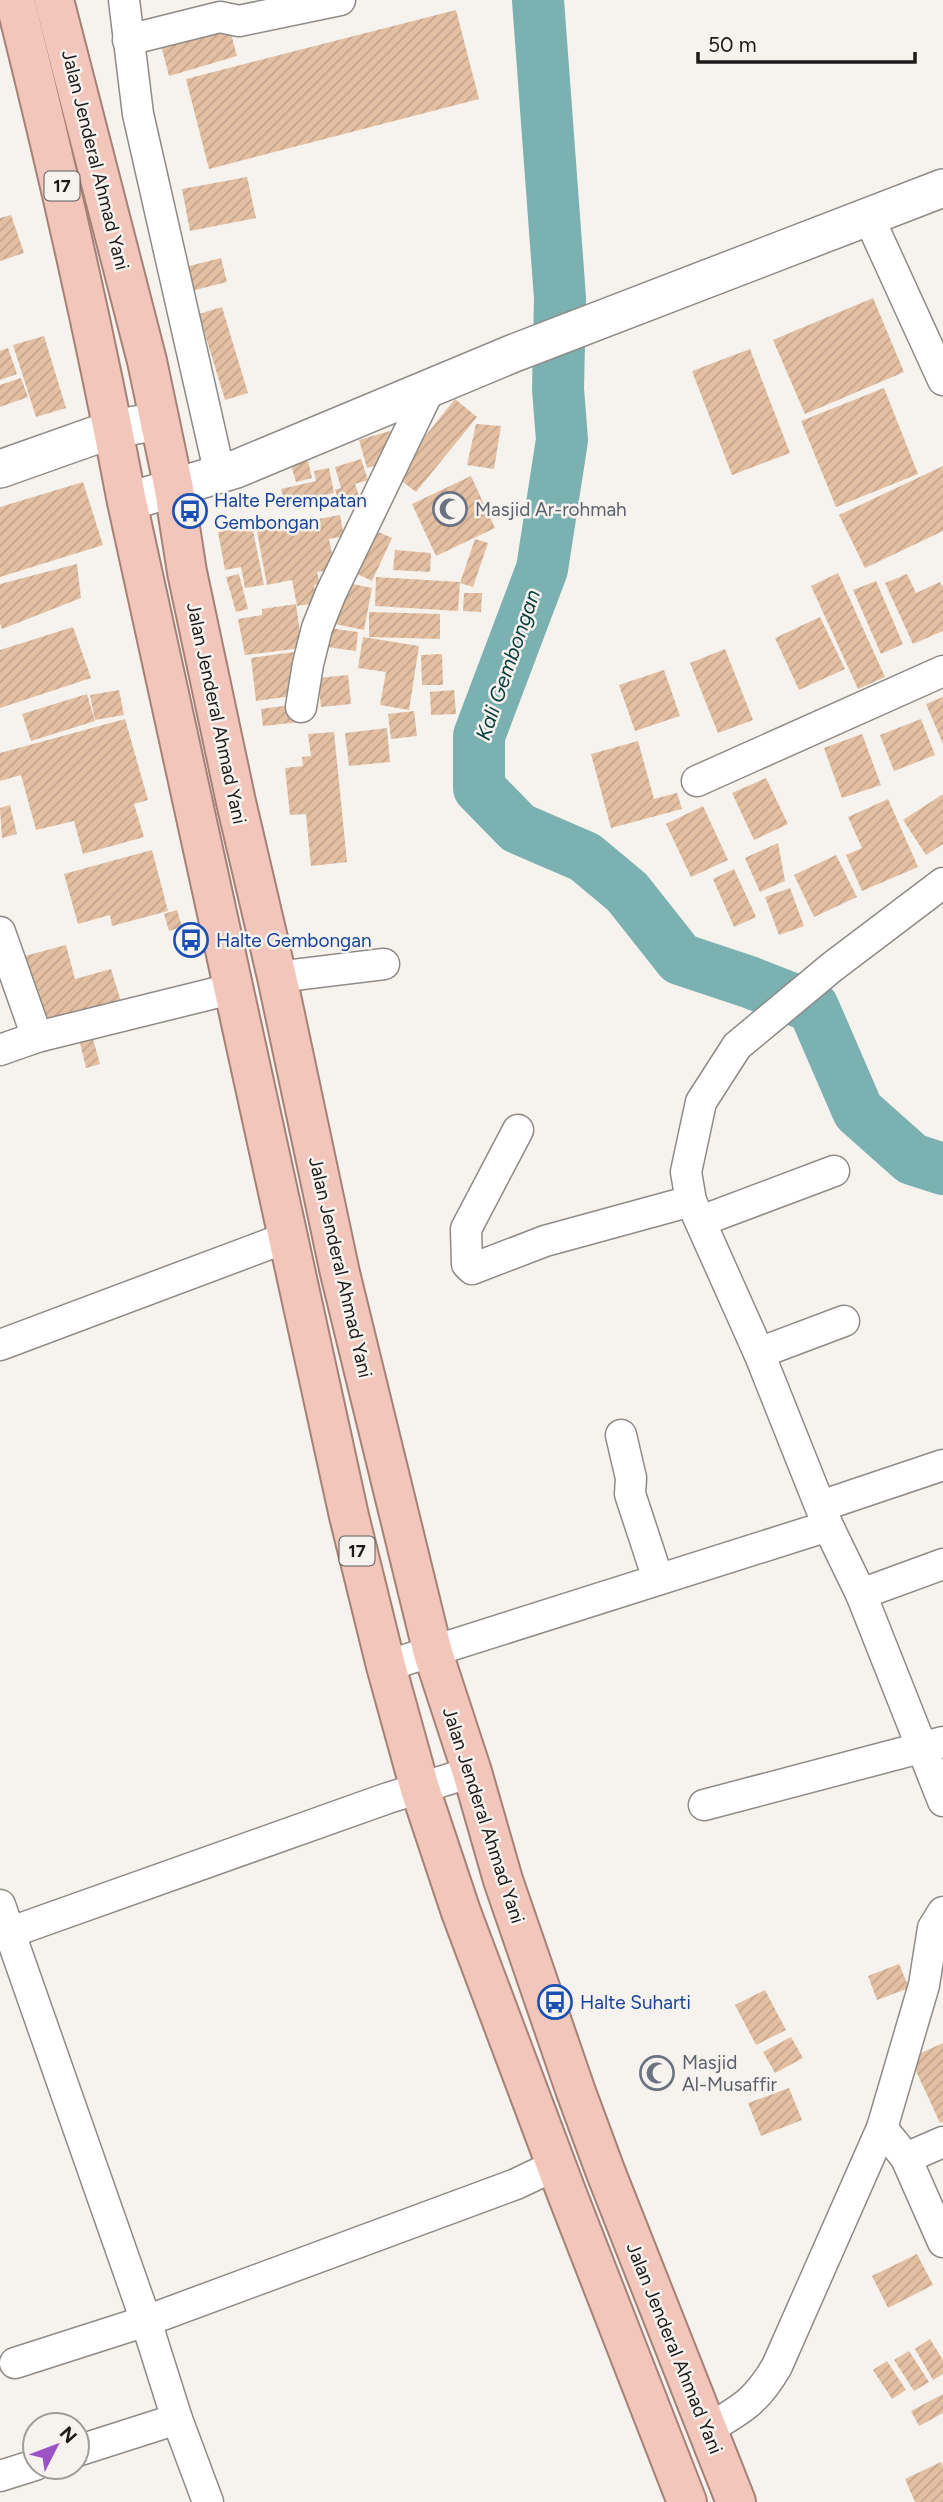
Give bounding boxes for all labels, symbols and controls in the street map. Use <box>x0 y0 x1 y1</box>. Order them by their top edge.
scale bar <box>698 21 915 65</box>
text: 50 m <box>708 32 757 57</box>
street label: Jalan Jenderal Ahmad Yani <box>57 48 134 273</box>
road number: 17 <box>44 172 80 201</box>
place label: Halte Perempatan Gembongan <box>214 489 367 534</box>
mosque icon: Masjid Ar-rohmah <box>431 490 469 528</box>
bus stop icon: Halte Perempatan Gembongan <box>171 492 209 530</box>
place label: Masjid Ar-rohmah <box>475 498 627 521</box>
water label: Kali Gembongan <box>470 586 545 743</box>
street label: Jalan Jenderal Ahmad Yani <box>182 600 251 826</box>
bus stop icon: Halte Gembongan <box>172 921 210 959</box>
place label: Halte Gembongan <box>216 929 372 952</box>
street label: Jalan Jenderal Ahmad Yani <box>304 1154 377 1380</box>
road number: 17 <box>340 1536 374 1566</box>
street label: Jalan Jenderal Ahmad Yani <box>438 1704 529 1926</box>
bus stop icon: Halte Suharti <box>536 1983 574 2021</box>
place label: Halte Suharti <box>580 1991 691 2014</box>
place label: Masjid Al-Musaffir <box>682 2051 778 2096</box>
mosque icon: Masjid Al-Musaffir <box>638 2054 676 2092</box>
street label: Jalan Jenderal Ahmad Yani <box>622 2239 728 2457</box>
north arrow <box>21 2411 91 2481</box>
text: N <box>55 2422 82 2448</box>

